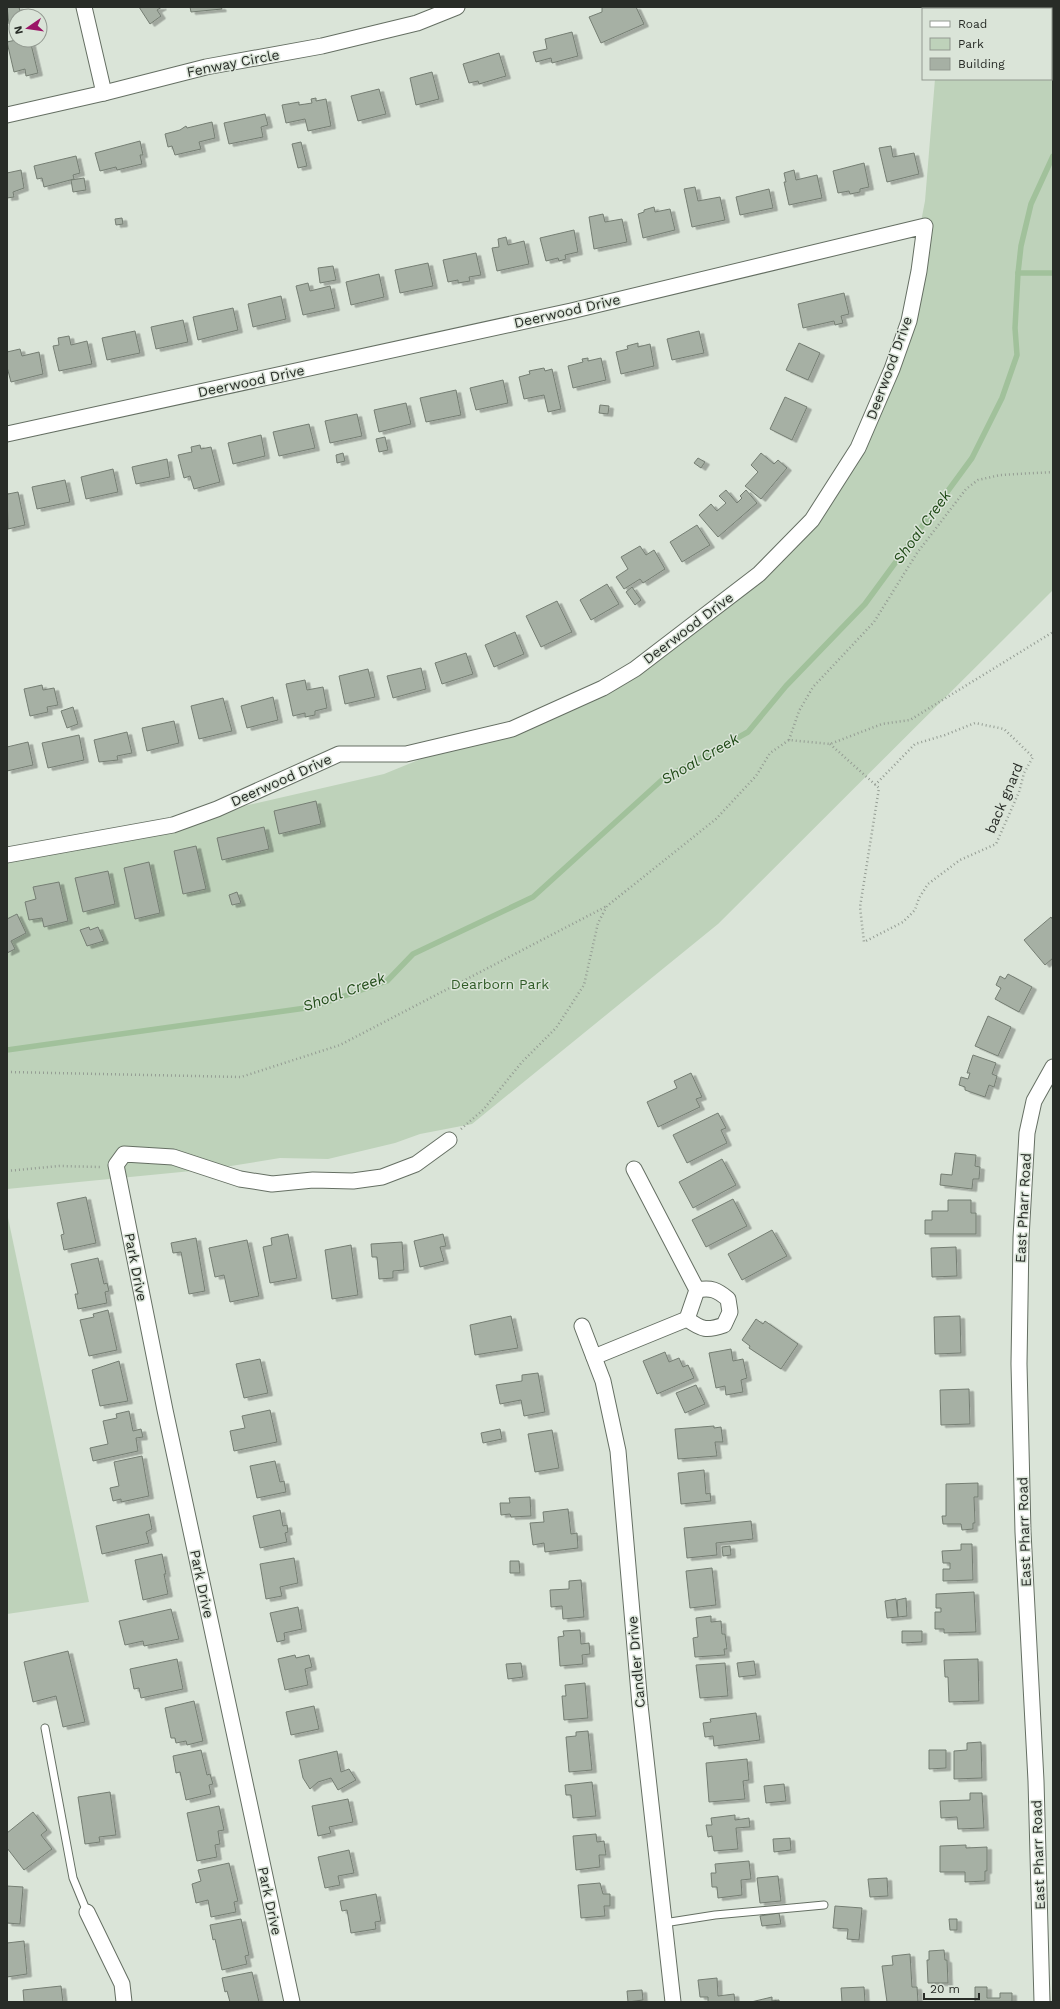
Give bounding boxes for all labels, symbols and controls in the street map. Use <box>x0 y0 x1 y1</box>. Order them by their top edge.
north arrow <box>8 8 48 48</box>
legend <box>922 8 1052 80</box>
text: Road <box>958 17 987 31</box>
text: N <box>11 25 26 36</box>
text: Park <box>958 37 984 51</box>
street label: Fenway Circle <box>185 46 281 80</box>
text: Building <box>958 57 1005 71</box>
street label: Deerwood Drive <box>512 291 622 331</box>
street label: Deerwood Drive <box>863 314 915 422</box>
street label: Deerwood Drive <box>196 362 306 400</box>
water label: Shoal Creek <box>889 486 955 567</box>
street label: Deerwood Drive <box>640 589 736 667</box>
water label: Shoal Creek <box>658 729 743 788</box>
street label: Deerwood Drive <box>228 751 334 809</box>
street label: back gnard <box>982 760 1026 836</box>
water label: Shoal Creek <box>300 968 389 1015</box>
park label: Dearborn Park <box>451 976 549 992</box>
street label: East Pharr Road <box>1012 1153 1034 1263</box>
street label: Park Drive <box>122 1231 150 1303</box>
street label: East Pharr Road <box>1014 1477 1034 1587</box>
street label: Park Drive <box>187 1548 217 1620</box>
street label: Candler Drive <box>624 1615 648 1709</box>
street label: East Pharr Road <box>1028 1800 1048 1910</box>
street label: Park Drive <box>255 1865 285 1937</box>
scale bar <box>924 1975 979 2001</box>
text: 20 m <box>930 1982 960 1996</box>

